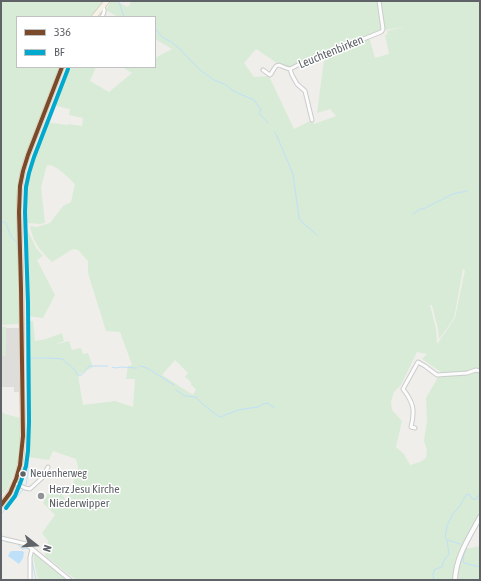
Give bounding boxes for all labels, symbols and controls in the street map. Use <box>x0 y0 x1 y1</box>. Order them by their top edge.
legend <box>16 16 156 68</box>
text: 336 <box>54 25 71 39</box>
street label: Leuchtenbirken <box>296 32 366 72</box>
text: BF <box>54 45 65 59</box>
place label: Neuenherweg <box>30 467 87 481</box>
marker: Neuenherweg <box>18 469 28 479</box>
place label: Herz Jesu Kirche Niederwipper <box>49 482 120 510</box>
marker: Herz Jesu Kirche Niederwipper <box>36 491 46 501</box>
north arrow <box>16 525 56 565</box>
text: N <box>41 544 54 553</box>

